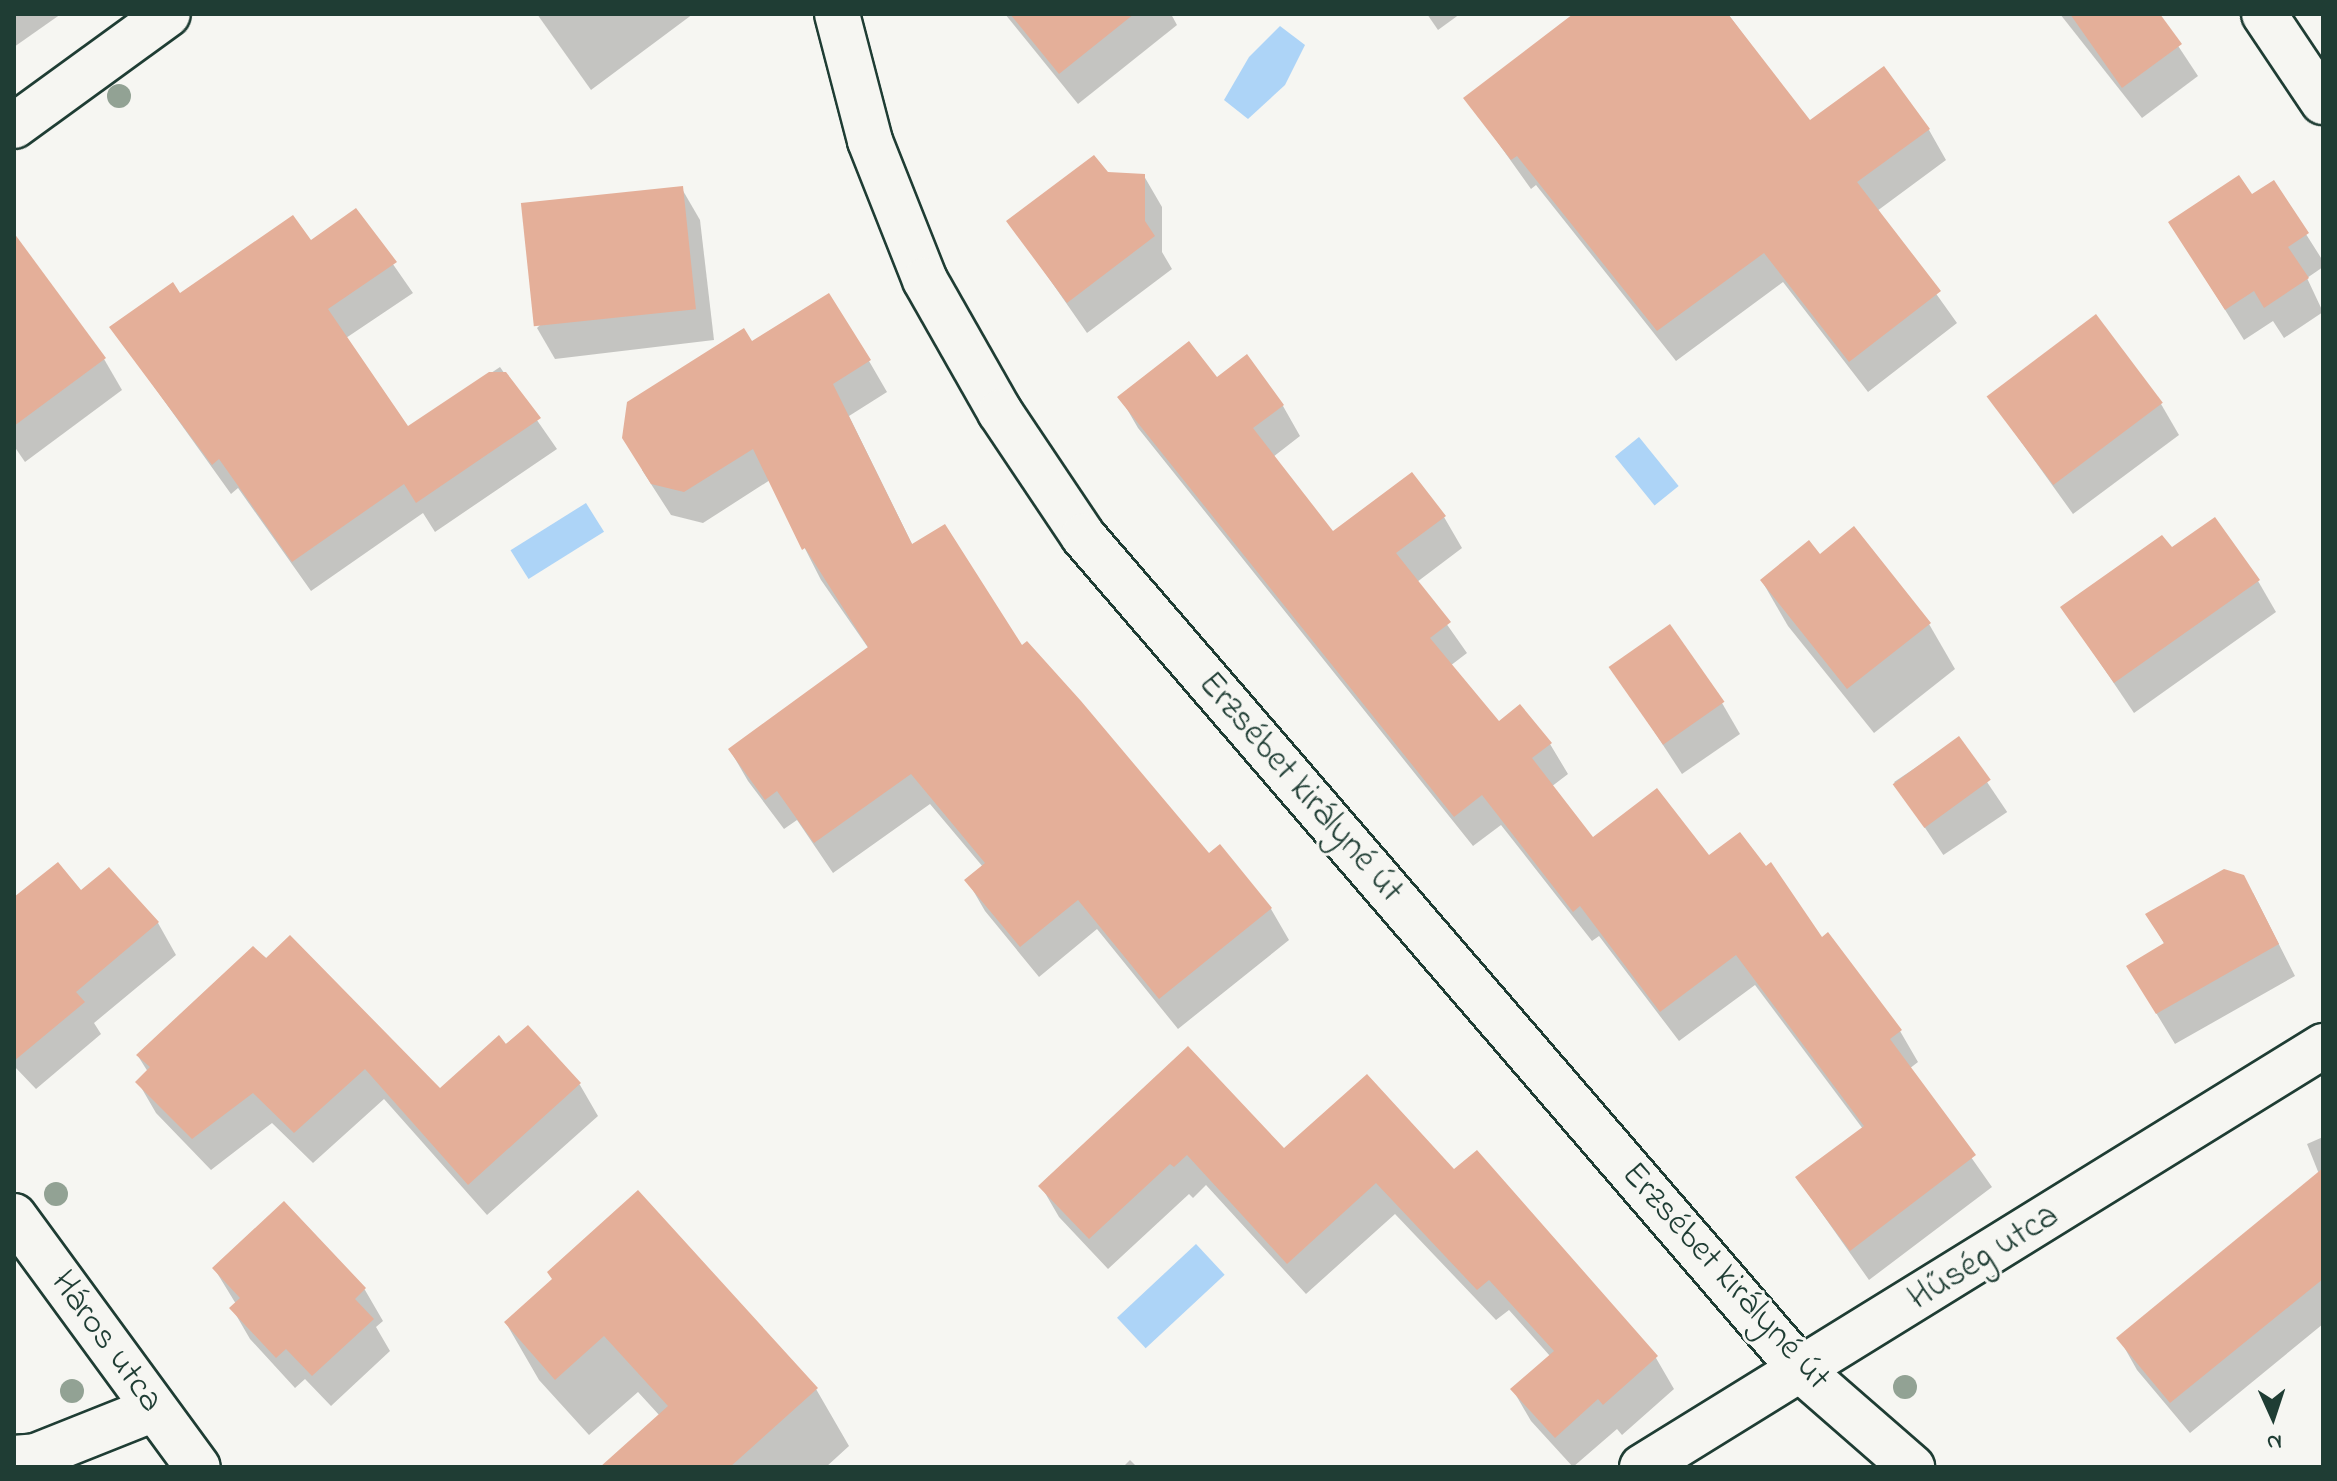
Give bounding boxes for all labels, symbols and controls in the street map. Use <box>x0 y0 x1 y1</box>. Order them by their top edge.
street label: Erzsébet királyné út <box>1188 664 1412 912</box>
street label: Erzsébet királyné út <box>1611 1154 1839 1400</box>
street label: Hűség utca <box>1901 1195 2067 1321</box>
street label: Háros utca <box>40 1263 172 1421</box>
north arrow <box>2233 1377 2313 1457</box>
text: N <box>2266 1425 2283 1457</box>

